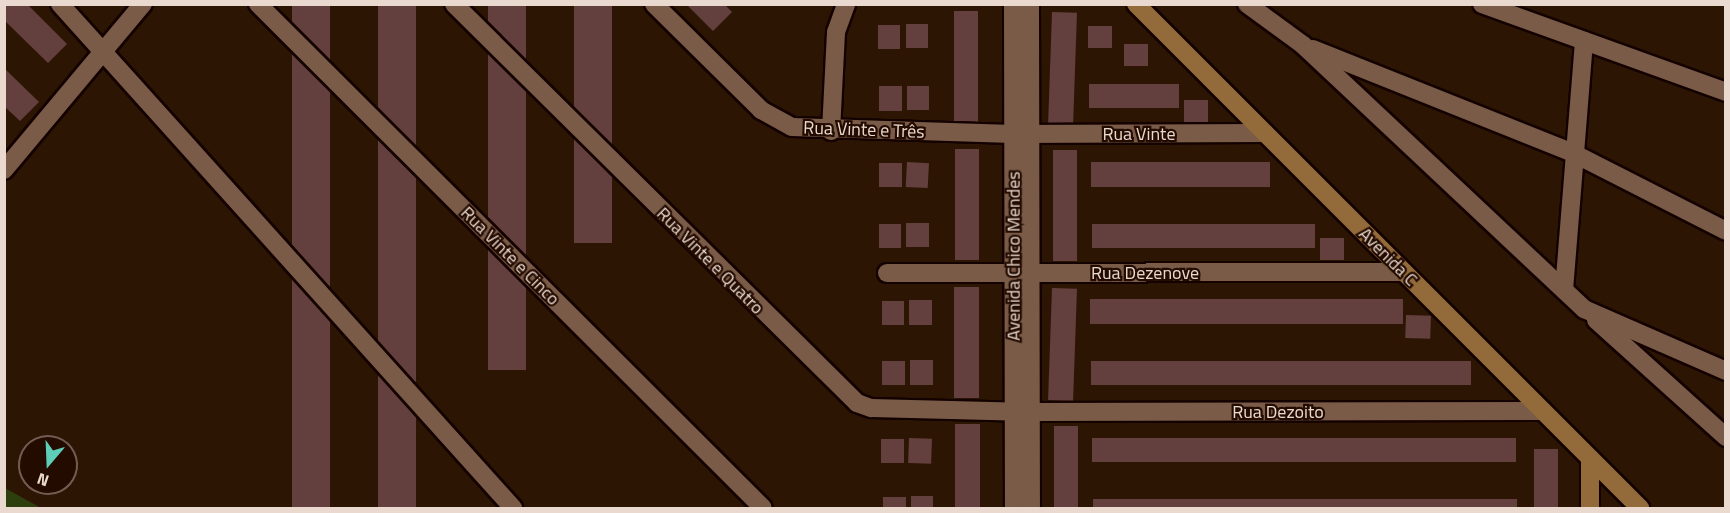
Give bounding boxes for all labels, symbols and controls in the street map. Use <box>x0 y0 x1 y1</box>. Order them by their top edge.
street label: Rua Vinte e Três <box>803 117 925 143</box>
street label: Rua Vinte <box>1102 123 1176 145</box>
street label: Avenida Chico Mendes <box>1003 171 1025 341</box>
street label: Rua Vinte e Cinco <box>456 202 564 310</box>
street label: Rua Vinte e Quatro <box>652 203 768 319</box>
street label: Avenida C <box>1354 223 1422 291</box>
street label: Rua Dezenove <box>1091 262 1199 284</box>
street label: Rua Dezoito <box>1232 401 1324 423</box>
north arrow <box>18 435 78 495</box>
text: N <box>34 467 52 493</box>

